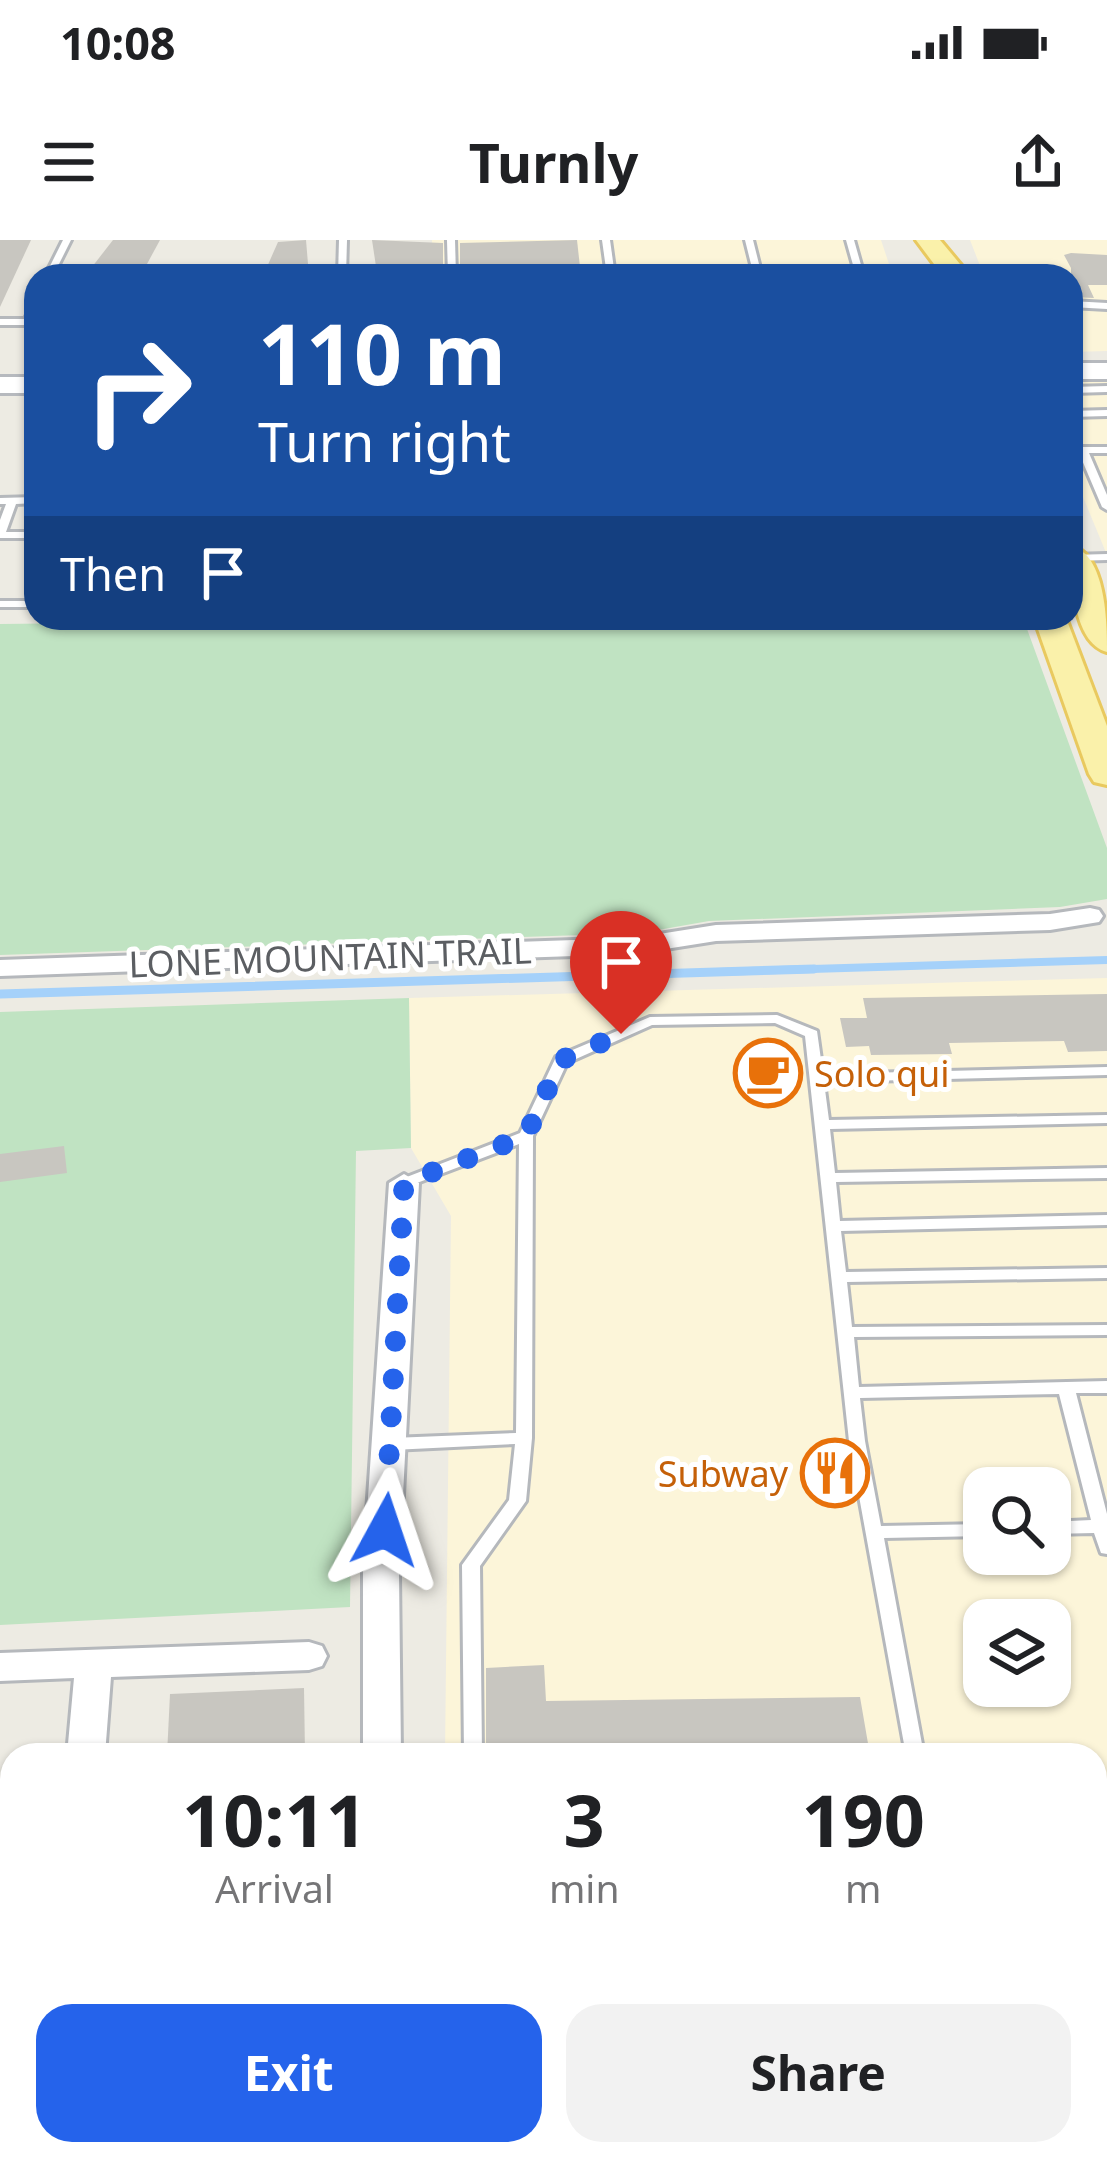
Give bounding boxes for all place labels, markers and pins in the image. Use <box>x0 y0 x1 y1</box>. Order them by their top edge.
pin <box>570 911 672 1034</box>
cafe icon: Solo qui <box>733 1038 803 1108</box>
place label: Solo qui <box>814 1049 950 1098</box>
restaurant icon: Subway <box>800 1438 870 1508</box>
place label: Subway <box>658 1449 789 1498</box>

